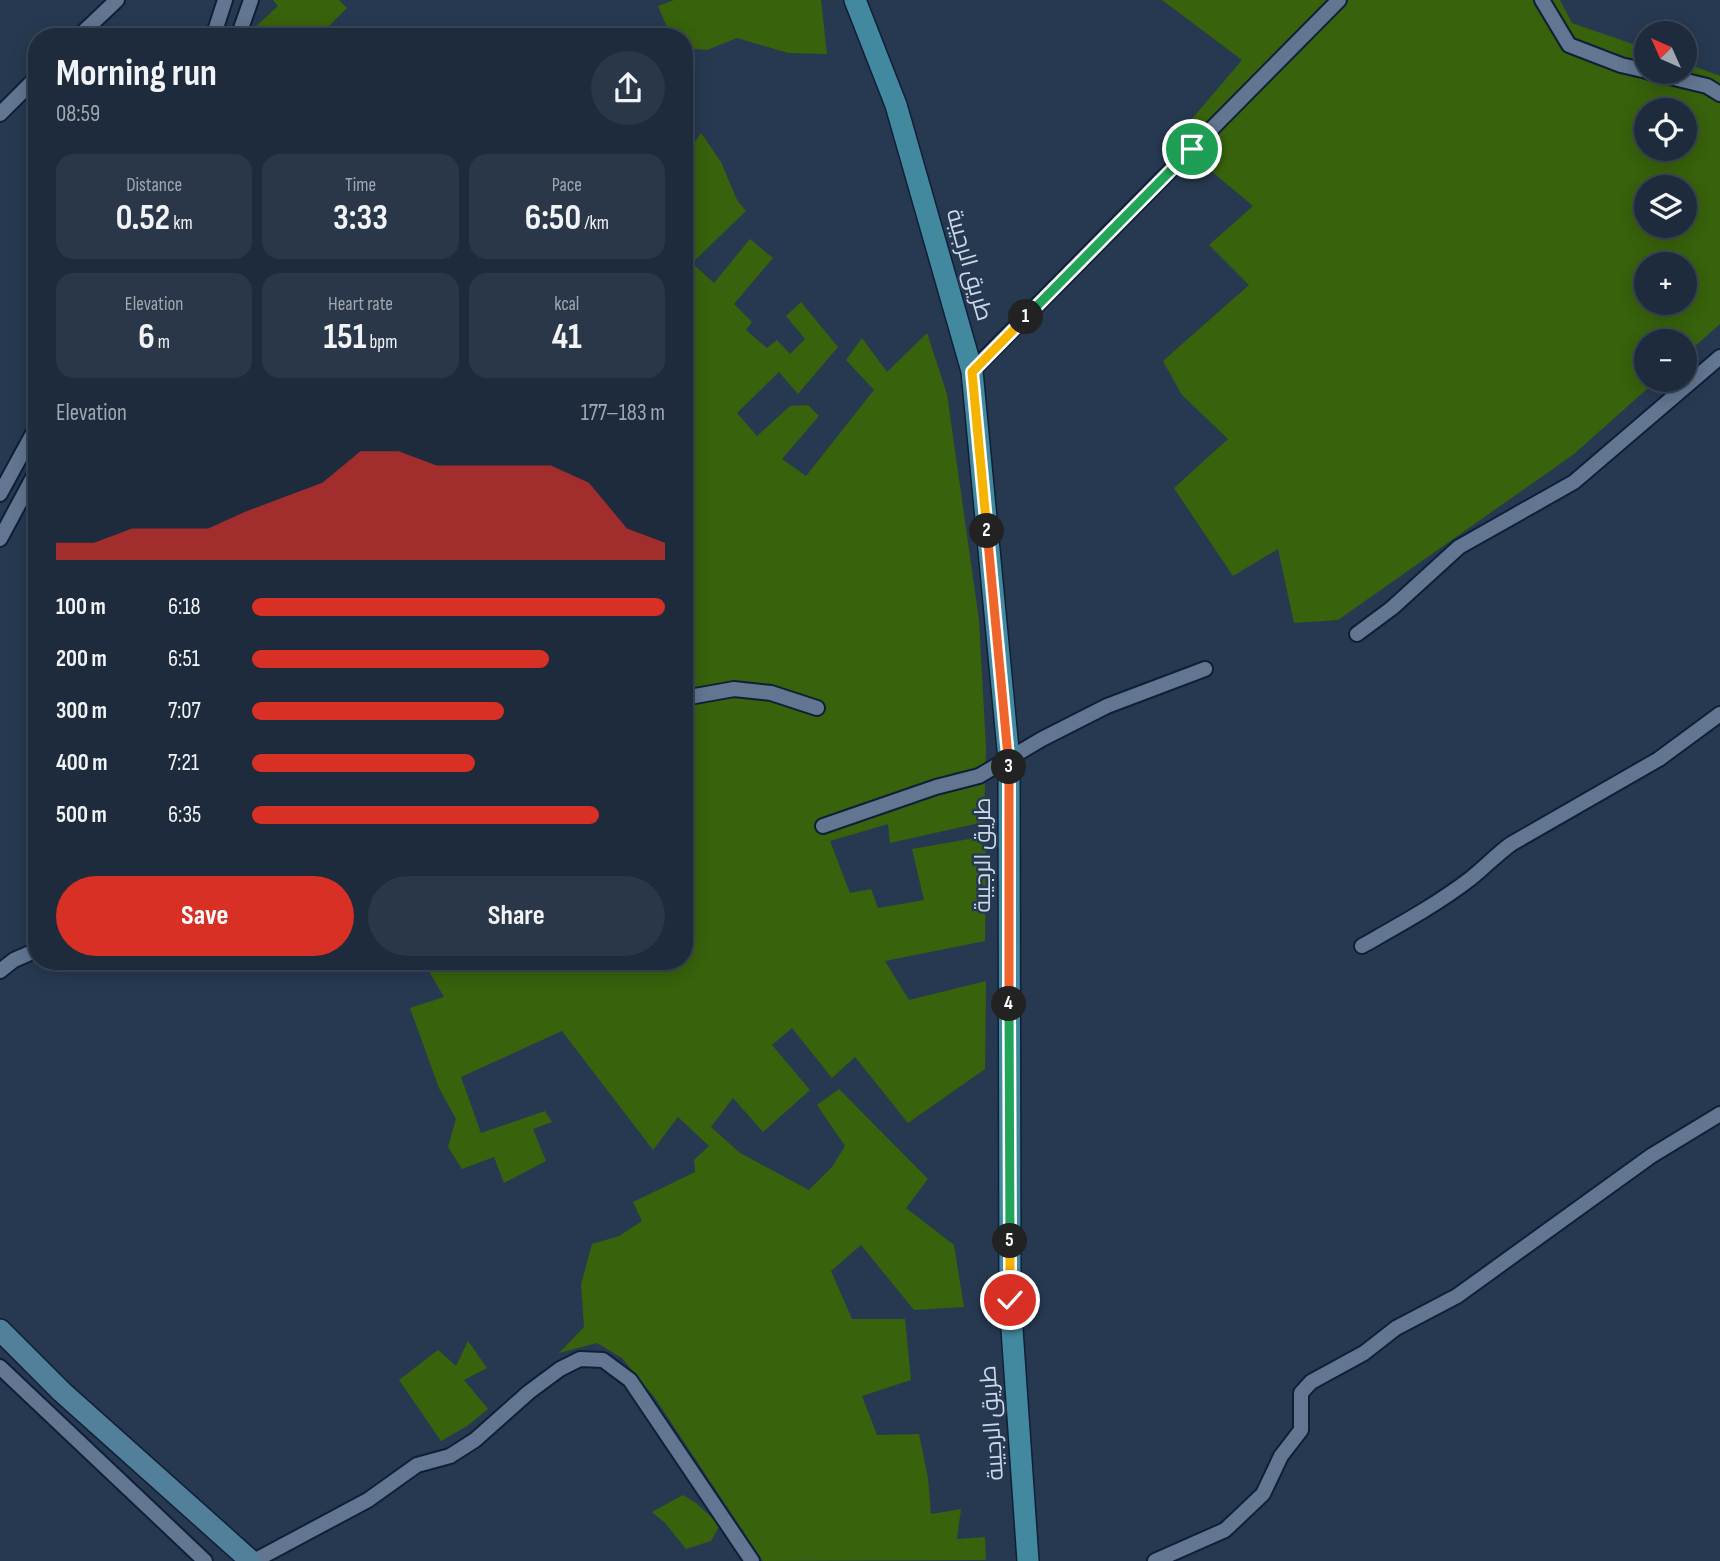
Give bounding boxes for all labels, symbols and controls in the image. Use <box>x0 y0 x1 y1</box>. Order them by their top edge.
north arrow <box>1634 21 1698 84</box>
map controls <box>1634 21 1697 392</box>
text: Morning run <box>56 51 217 96</box>
button: share <box>591 51 665 125</box>
button: locate <box>1634 98 1697 161</box>
text: 08:59 <box>56 100 100 128</box>
pin <box>1162 119 1222 179</box>
icon: arrive <box>1173 130 1211 168</box>
text: Distance <box>126 174 182 197</box>
text: Time <box>345 174 376 197</box>
text: Pace <box>552 174 582 197</box>
button: layers <box>1634 175 1697 238</box>
text: 0.52 <box>116 197 170 240</box>
text: 3:33 <box>333 197 388 240</box>
text: 6:50 <box>525 197 581 240</box>
street label: طريق الرجيبة <box>940 206 998 324</box>
text: km <box>170 212 193 235</box>
text: /km <box>581 212 609 235</box>
button: + <box>1634 252 1697 315</box>
text: Elevation <box>125 293 183 316</box>
text: Heart rate <box>328 293 393 316</box>
text: kcal <box>554 293 579 316</box>
pin: 1 <box>1009 300 1044 334</box>
text: 1 <box>1022 305 1029 328</box>
text: 6 <box>138 316 155 359</box>
text: 151 <box>324 316 366 359</box>
text: 41 <box>552 316 582 359</box>
button: − <box>1634 329 1697 392</box>
text: m <box>155 331 170 354</box>
text: bpm <box>366 331 397 354</box>
text: Elevation <box>56 399 127 427</box>
text: 177–183 m <box>581 399 665 427</box>
pin: 2 <box>970 514 1004 548</box>
text: 2 <box>982 519 991 542</box>
text: 100 m <box>56 593 106 621</box>
text: 6:18 <box>168 593 201 621</box>
text: 200 m <box>56 645 107 673</box>
text: 6:51 <box>168 645 200 673</box>
text: 300 m <box>56 697 107 725</box>
text: 7:07 <box>168 697 201 725</box>
text: 400 m <box>56 749 107 777</box>
text: 7:21 <box>168 749 199 777</box>
pin: 3 <box>992 750 1026 784</box>
text: 3 <box>1004 755 1013 778</box>
street label: طريق الرجيبة <box>969 797 997 913</box>
text: 500 m <box>56 801 107 829</box>
text: 6:35 <box>168 801 201 829</box>
button: Save <box>56 876 354 956</box>
button: Share <box>368 876 665 956</box>
pin: 4 <box>992 986 1026 1021</box>
text: 4 <box>1004 992 1013 1015</box>
pin: 5 <box>992 1224 1028 1258</box>
text: 5 <box>1005 1229 1014 1252</box>
pin <box>980 1270 1040 1330</box>
icon: check <box>991 1281 1029 1319</box>
street label: طريق الرجيبة <box>974 1365 1010 1481</box>

